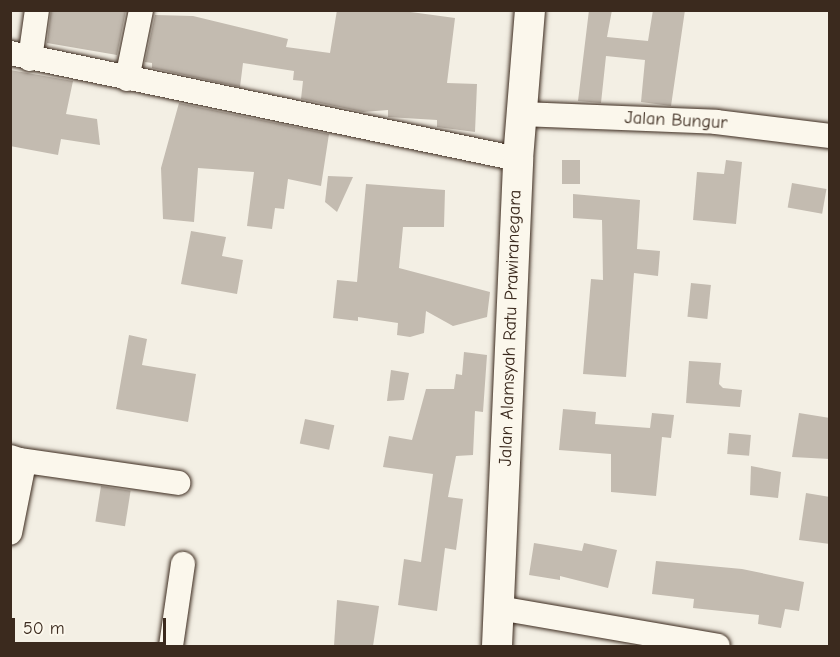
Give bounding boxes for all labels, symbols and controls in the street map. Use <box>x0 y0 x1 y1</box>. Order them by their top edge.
street label: Jalan Bungur <box>624 108 728 134</box>
street label: Jalan Alamsyah Ratu Prawiranegara <box>495 189 527 467</box>
scale bar <box>15 606 170 644</box>
text: 50 m <box>23 618 65 639</box>

